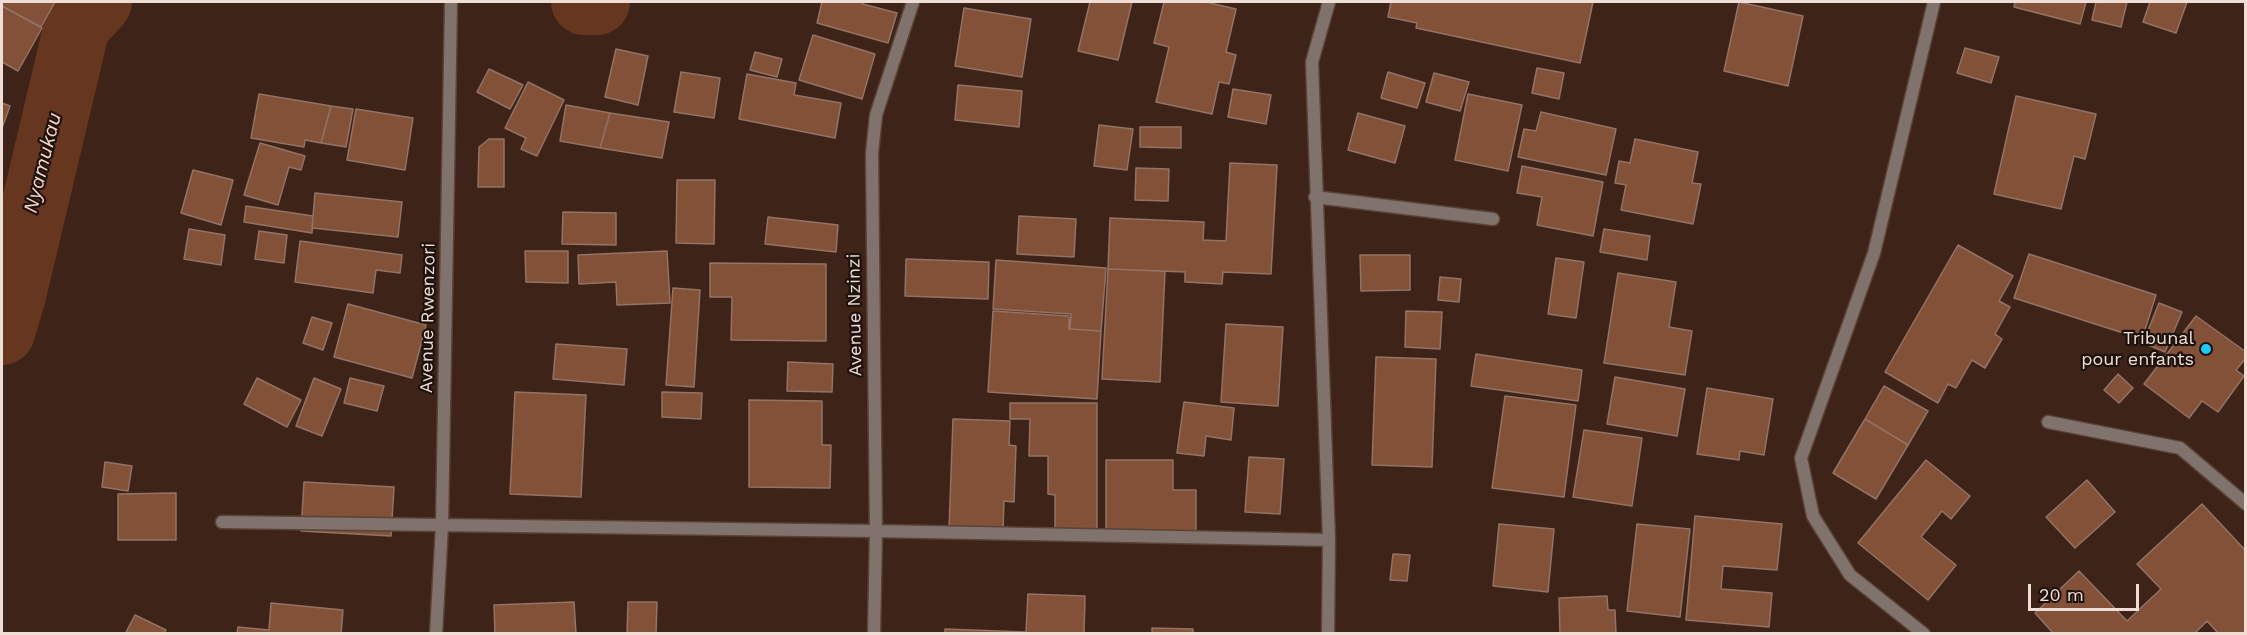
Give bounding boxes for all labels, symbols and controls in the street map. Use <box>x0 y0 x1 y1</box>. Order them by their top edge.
water label: Nyamukau <box>19 110 67 216</box>
street label: Avenue Rwenzori <box>416 243 440 393</box>
street label: Avenue Nzinzi <box>843 253 867 377</box>
place label: Tribunal pour enfants <box>2081 328 2194 370</box>
marker: Tribunal pour enfants <box>2199 342 2213 356</box>
scale bar <box>2031 572 2142 610</box>
text: 20 m <box>2039 584 2084 605</box>

